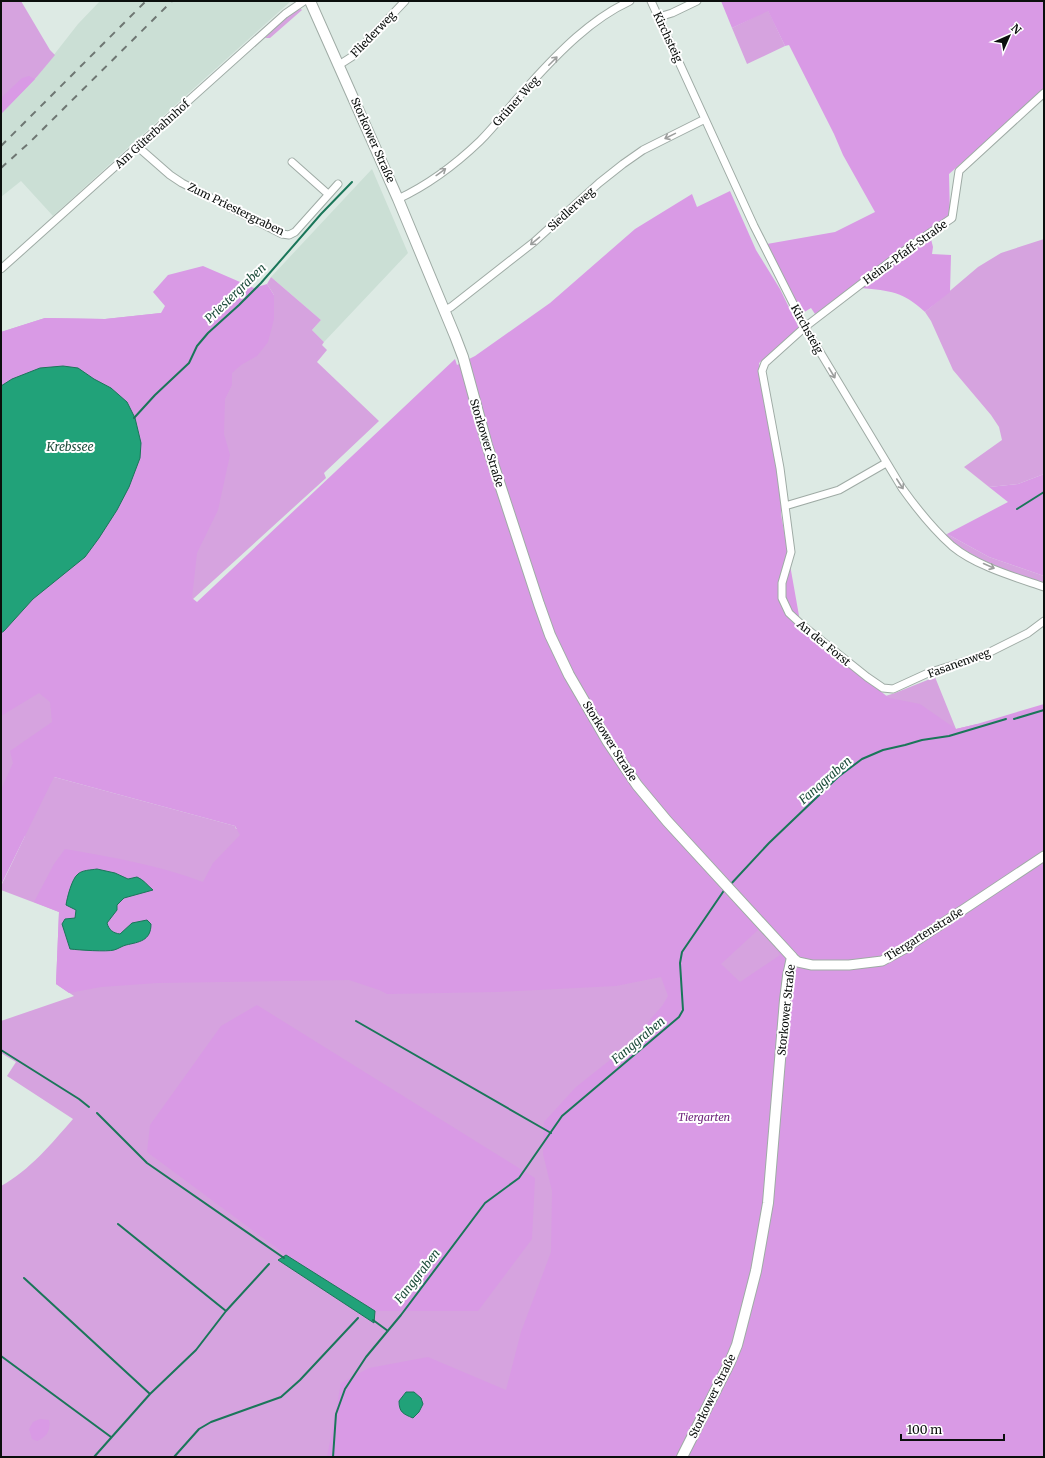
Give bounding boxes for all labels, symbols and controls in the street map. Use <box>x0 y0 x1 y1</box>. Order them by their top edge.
street label: Fliederweg <box>347 8 399 60</box>
street label: Kirchsteig <box>650 10 686 65</box>
north arrow <box>989 16 1029 56</box>
text: N <box>1008 21 1024 37</box>
one-way arrow <box>548 56 558 66</box>
street label: Grüner Weg <box>490 73 543 129</box>
street label: Storkower Straße <box>348 95 398 185</box>
street label: Am Güterbahnhof <box>111 96 193 172</box>
one-way arrow <box>664 133 676 141</box>
one-way arrow <box>436 168 447 176</box>
street label: Zum Priestergraben <box>185 179 287 239</box>
street label: Siedlerweg <box>545 184 598 234</box>
street label: Heinz-Pfaff-Straße <box>860 217 950 287</box>
one-way arrow <box>529 237 540 246</box>
water label: Priestergraben <box>201 260 269 326</box>
street label: Kirchsteig <box>788 302 826 356</box>
one-way arrow <box>828 367 836 378</box>
street label: Storkower Straße <box>467 397 507 489</box>
water label: Krebssee <box>45 439 94 454</box>
one-way arrow <box>896 478 904 489</box>
one-way arrow <box>983 563 995 571</box>
street label: An der Forst <box>794 617 854 669</box>
street label: Fasanenweg <box>926 645 992 681</box>
street label: Storkower Straße <box>580 698 640 784</box>
water label: Fanggraben <box>795 753 854 808</box>
street label: Tiergartenstraße <box>882 904 966 964</box>
street label: Storkower Straße <box>774 963 798 1056</box>
water label: Fanggraben <box>608 1013 668 1067</box>
park label: Tiergarten <box>678 1110 731 1124</box>
water label: Fanggraben <box>390 1246 443 1307</box>
street label: Storkower Straße <box>686 1351 739 1440</box>
scale bar <box>901 1416 1004 1442</box>
text: 100 m <box>907 1422 942 1437</box>

